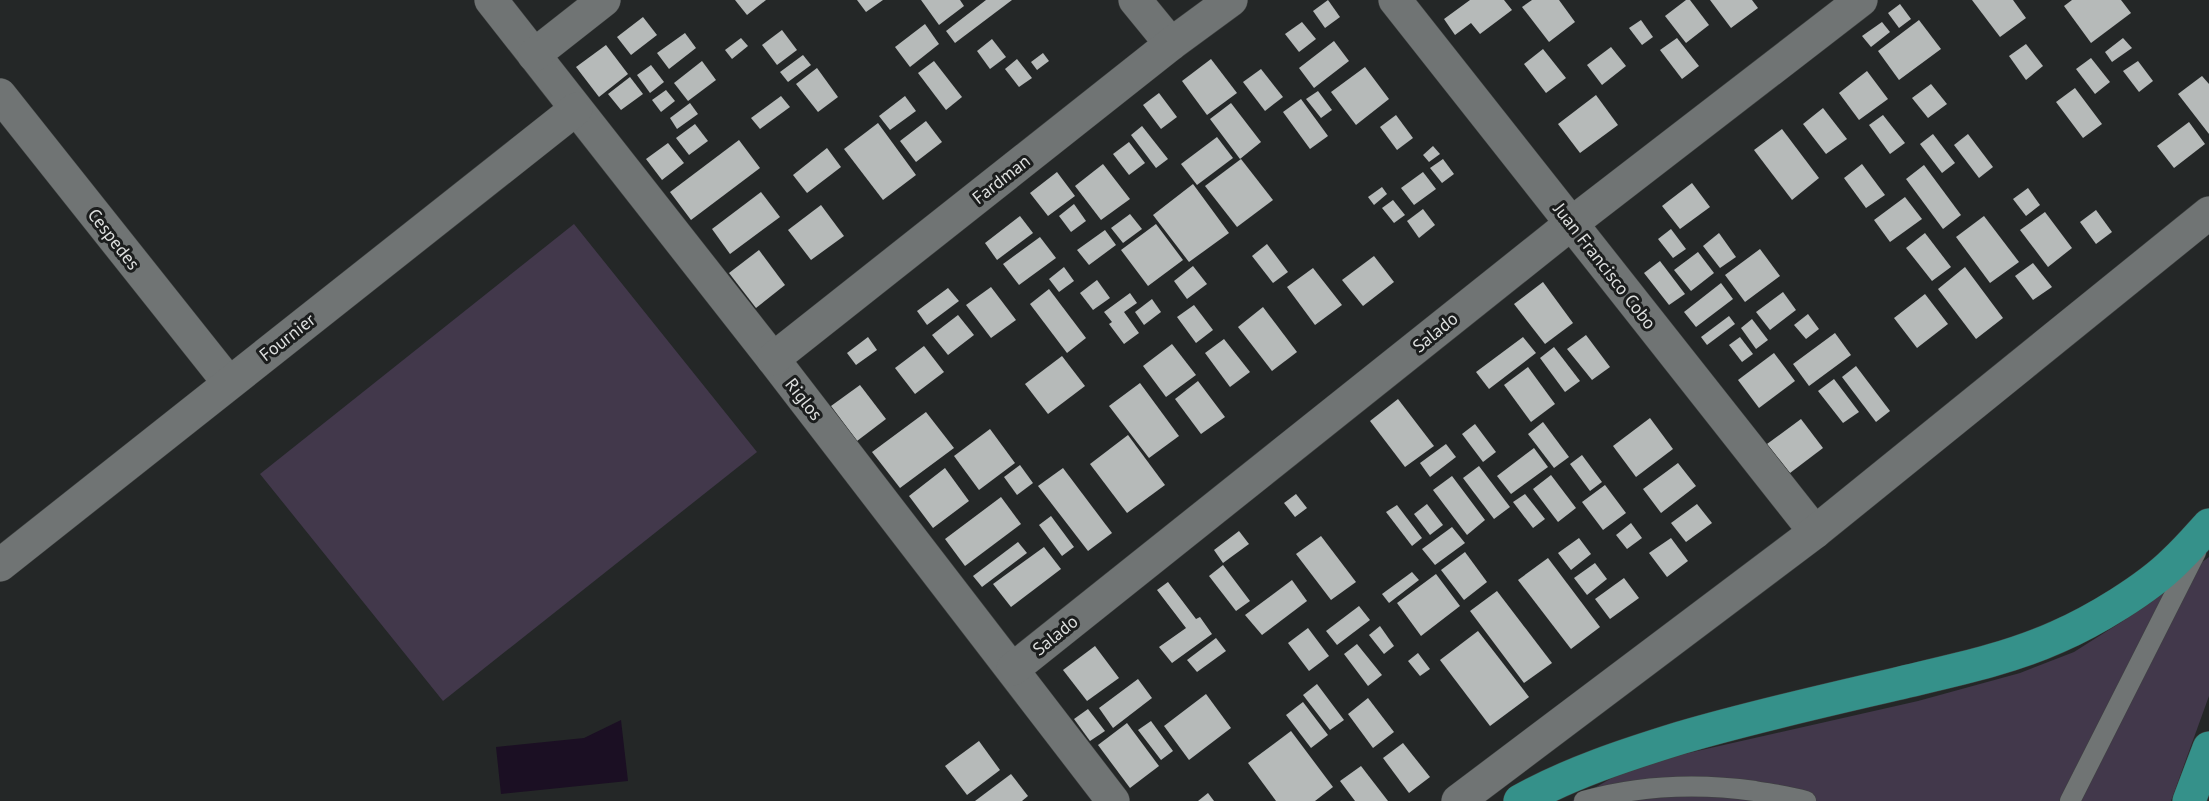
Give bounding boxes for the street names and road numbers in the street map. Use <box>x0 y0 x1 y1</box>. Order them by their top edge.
street label: Fardman <box>967 149 1035 209</box>
street label: Juan Francisco Cobo <box>1548 197 1661 334</box>
street label: Cespedes <box>83 204 145 274</box>
street label: Salado <box>1408 307 1462 357</box>
street label: Fournier <box>254 308 320 366</box>
street label: Riglos <box>780 373 828 425</box>
street label: Salado <box>1028 610 1082 660</box>

